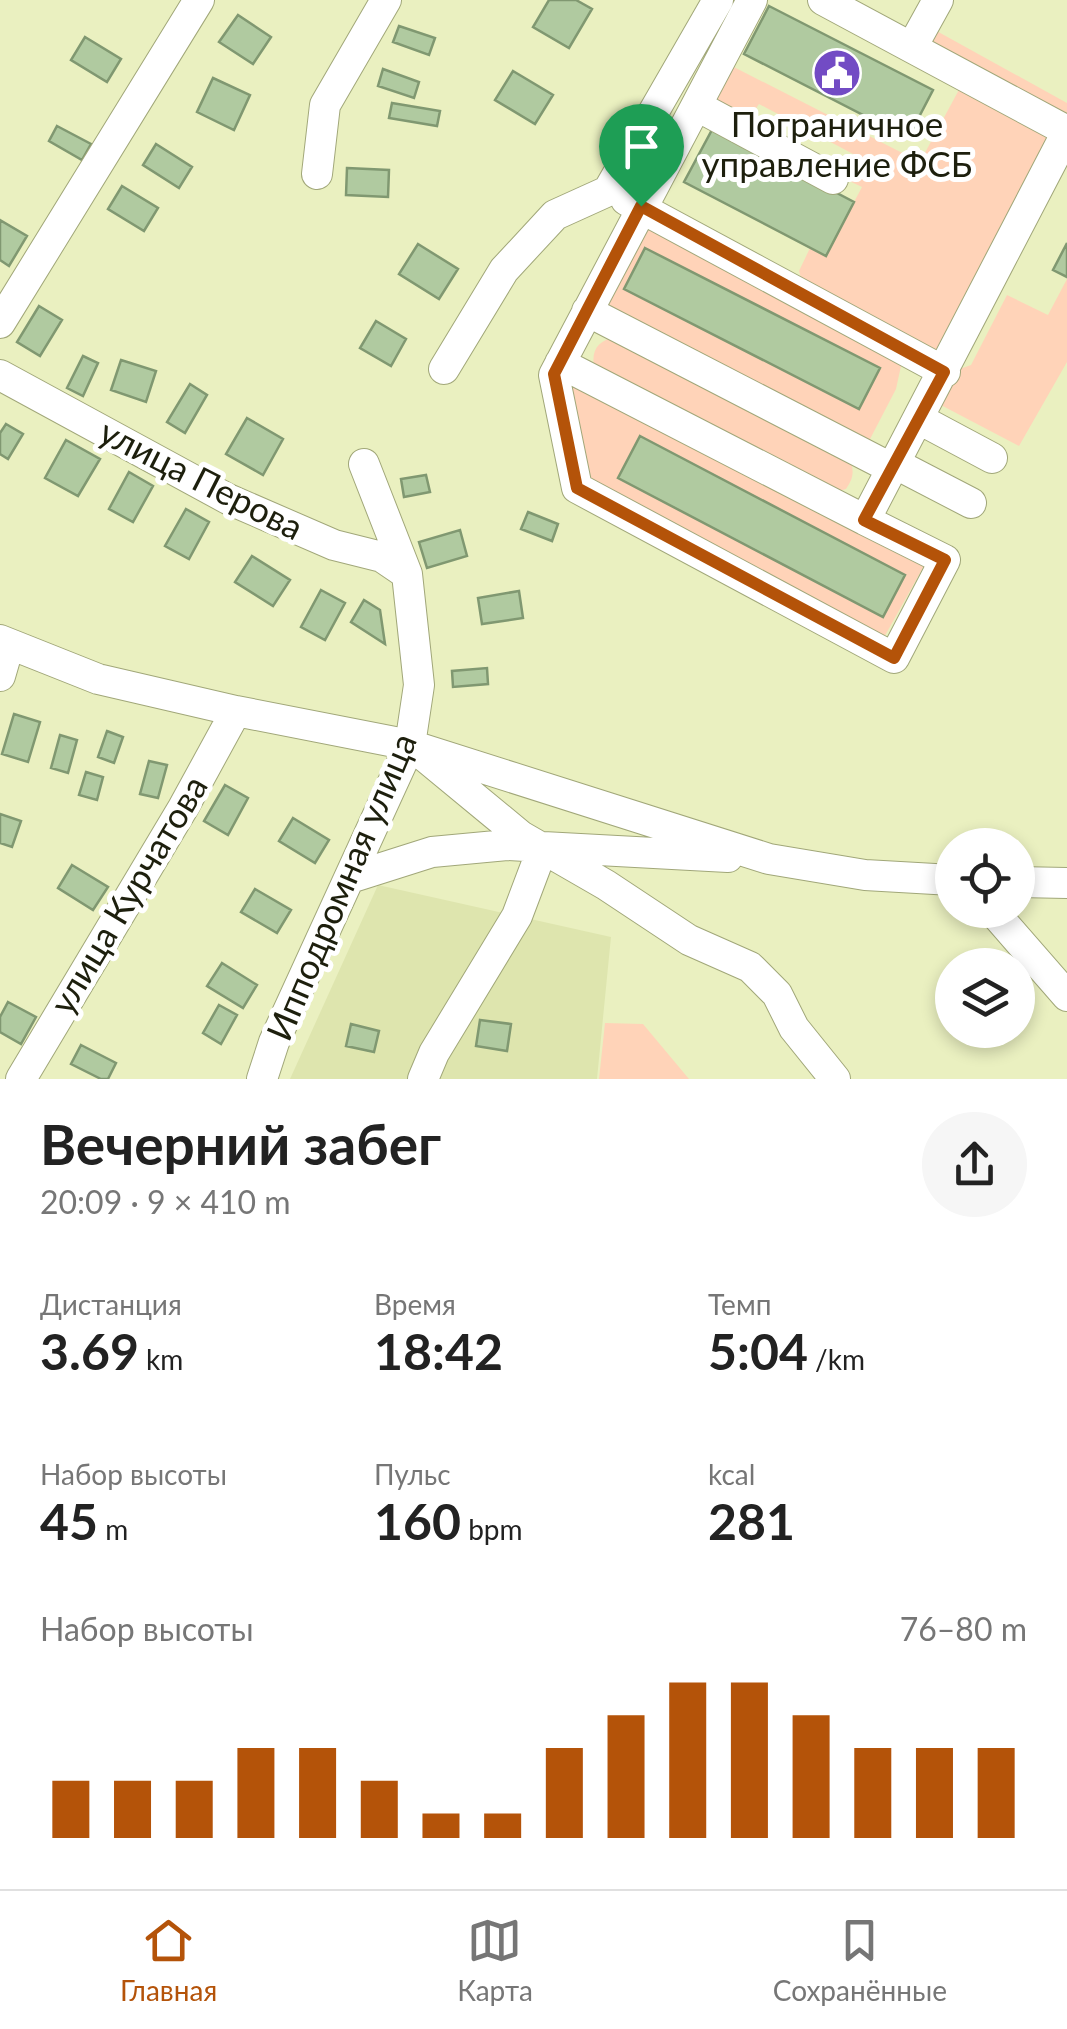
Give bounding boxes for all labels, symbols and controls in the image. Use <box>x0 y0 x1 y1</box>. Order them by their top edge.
public building icon: Пограничное управление ФСБ <box>811 47 863 99</box>
place label: Пограничное управление ФСБ <box>702 102 972 184</box>
pin <box>599 104 684 207</box>
icon: arrive <box>614 119 669 174</box>
street label: улица Перова <box>93 409 311 547</box>
street label: Ипподромная улица <box>256 726 424 1046</box>
street label: улица Курчатова <box>40 767 215 1021</box>
map controls <box>935 828 1035 1048</box>
button: locate <box>935 828 1035 928</box>
button: layers <box>935 948 1035 1048</box>
text: Вечерний забег <box>40 1111 441 1177</box>
button: share <box>922 1112 1027 1217</box>
text: 20:09 · 9 × 410 m <box>40 1182 291 1221</box>
text: Дистанция <box>40 1287 182 1321</box>
text: Время <box>374 1287 456 1321</box>
text: Темп <box>708 1287 771 1321</box>
text: 3.69 <box>40 1321 139 1381</box>
text: 18:42 <box>374 1321 503 1381</box>
text: 5:04 <box>708 1321 808 1381</box>
text: km <box>139 1342 183 1376</box>
text: /km <box>808 1342 865 1376</box>
text: Набор высоты <box>40 1457 227 1491</box>
text: Пульс <box>374 1457 451 1491</box>
text: kcal <box>708 1457 755 1491</box>
text: 45 <box>40 1491 98 1551</box>
text: 160 <box>374 1491 461 1551</box>
text: 281 <box>708 1491 795 1551</box>
text: m <box>98 1512 128 1546</box>
text: bpm <box>461 1512 523 1546</box>
text: Набор высоты <box>40 1609 254 1648</box>
text: 76–80 m <box>900 1609 1027 1648</box>
tab: Главная <box>120 1913 217 2007</box>
tab: Карта <box>457 1913 533 2007</box>
tab: Сохранённые <box>773 1913 947 2007</box>

